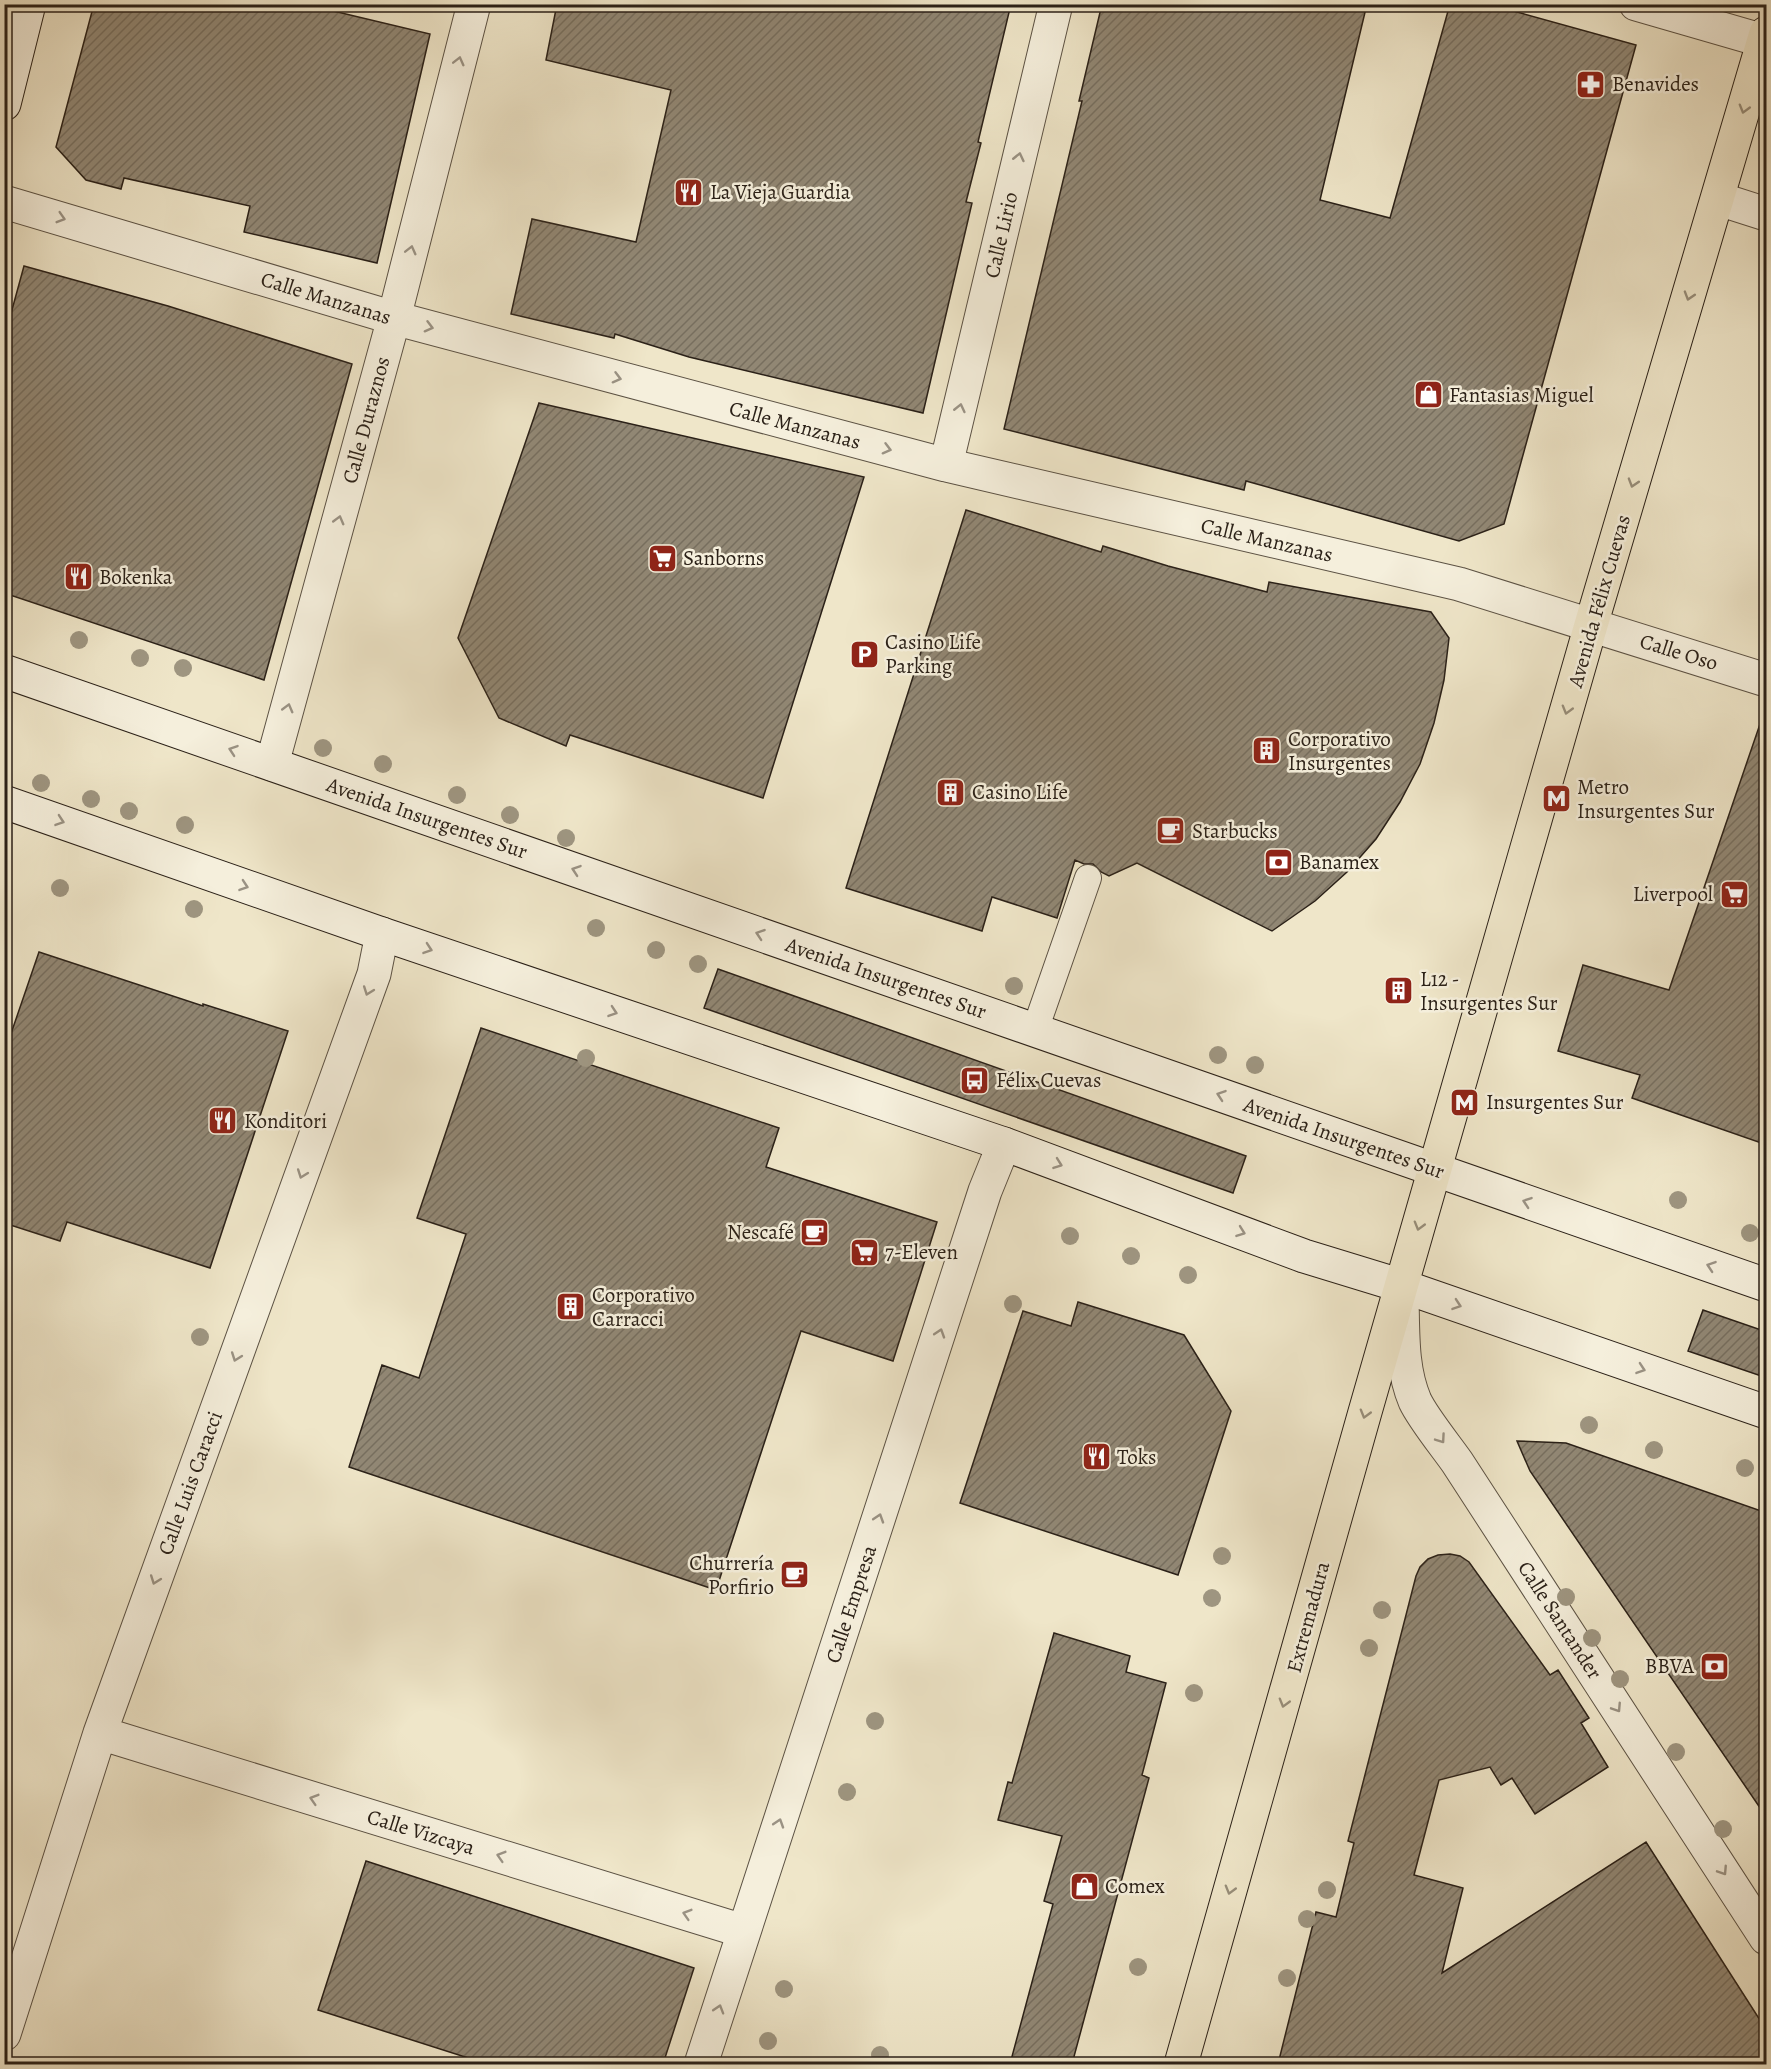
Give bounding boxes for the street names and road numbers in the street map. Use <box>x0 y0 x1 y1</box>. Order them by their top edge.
street label: Calle Lirio <box>977 189 1025 281</box>
street label: Calle Manzanas <box>257 265 395 331</box>
street label: Calle Duraznos <box>336 353 396 487</box>
street label: Calle Manzanas <box>726 394 864 456</box>
street label: Calle Manzanas <box>1198 511 1336 569</box>
street label: Avenida Félix Cuevas <box>1561 511 1637 692</box>
street label: Calle Oso <box>1637 627 1721 677</box>
street label: Avenida Insurgentes Sur <box>322 770 531 866</box>
street label: Avenida Insurgentes Sur <box>781 930 990 1026</box>
street label: Avenida Insurgentes Sur <box>1239 1090 1448 1186</box>
street label: Calle Luis Caracci <box>151 1407 229 1559</box>
street label: Calle Empresa <box>819 1541 883 1667</box>
street label: Calle Santander <box>1511 1555 1609 1685</box>
street label: Extremadura <box>1280 1558 1336 1676</box>
street label: Calle Vizcaya <box>364 1802 478 1862</box>

